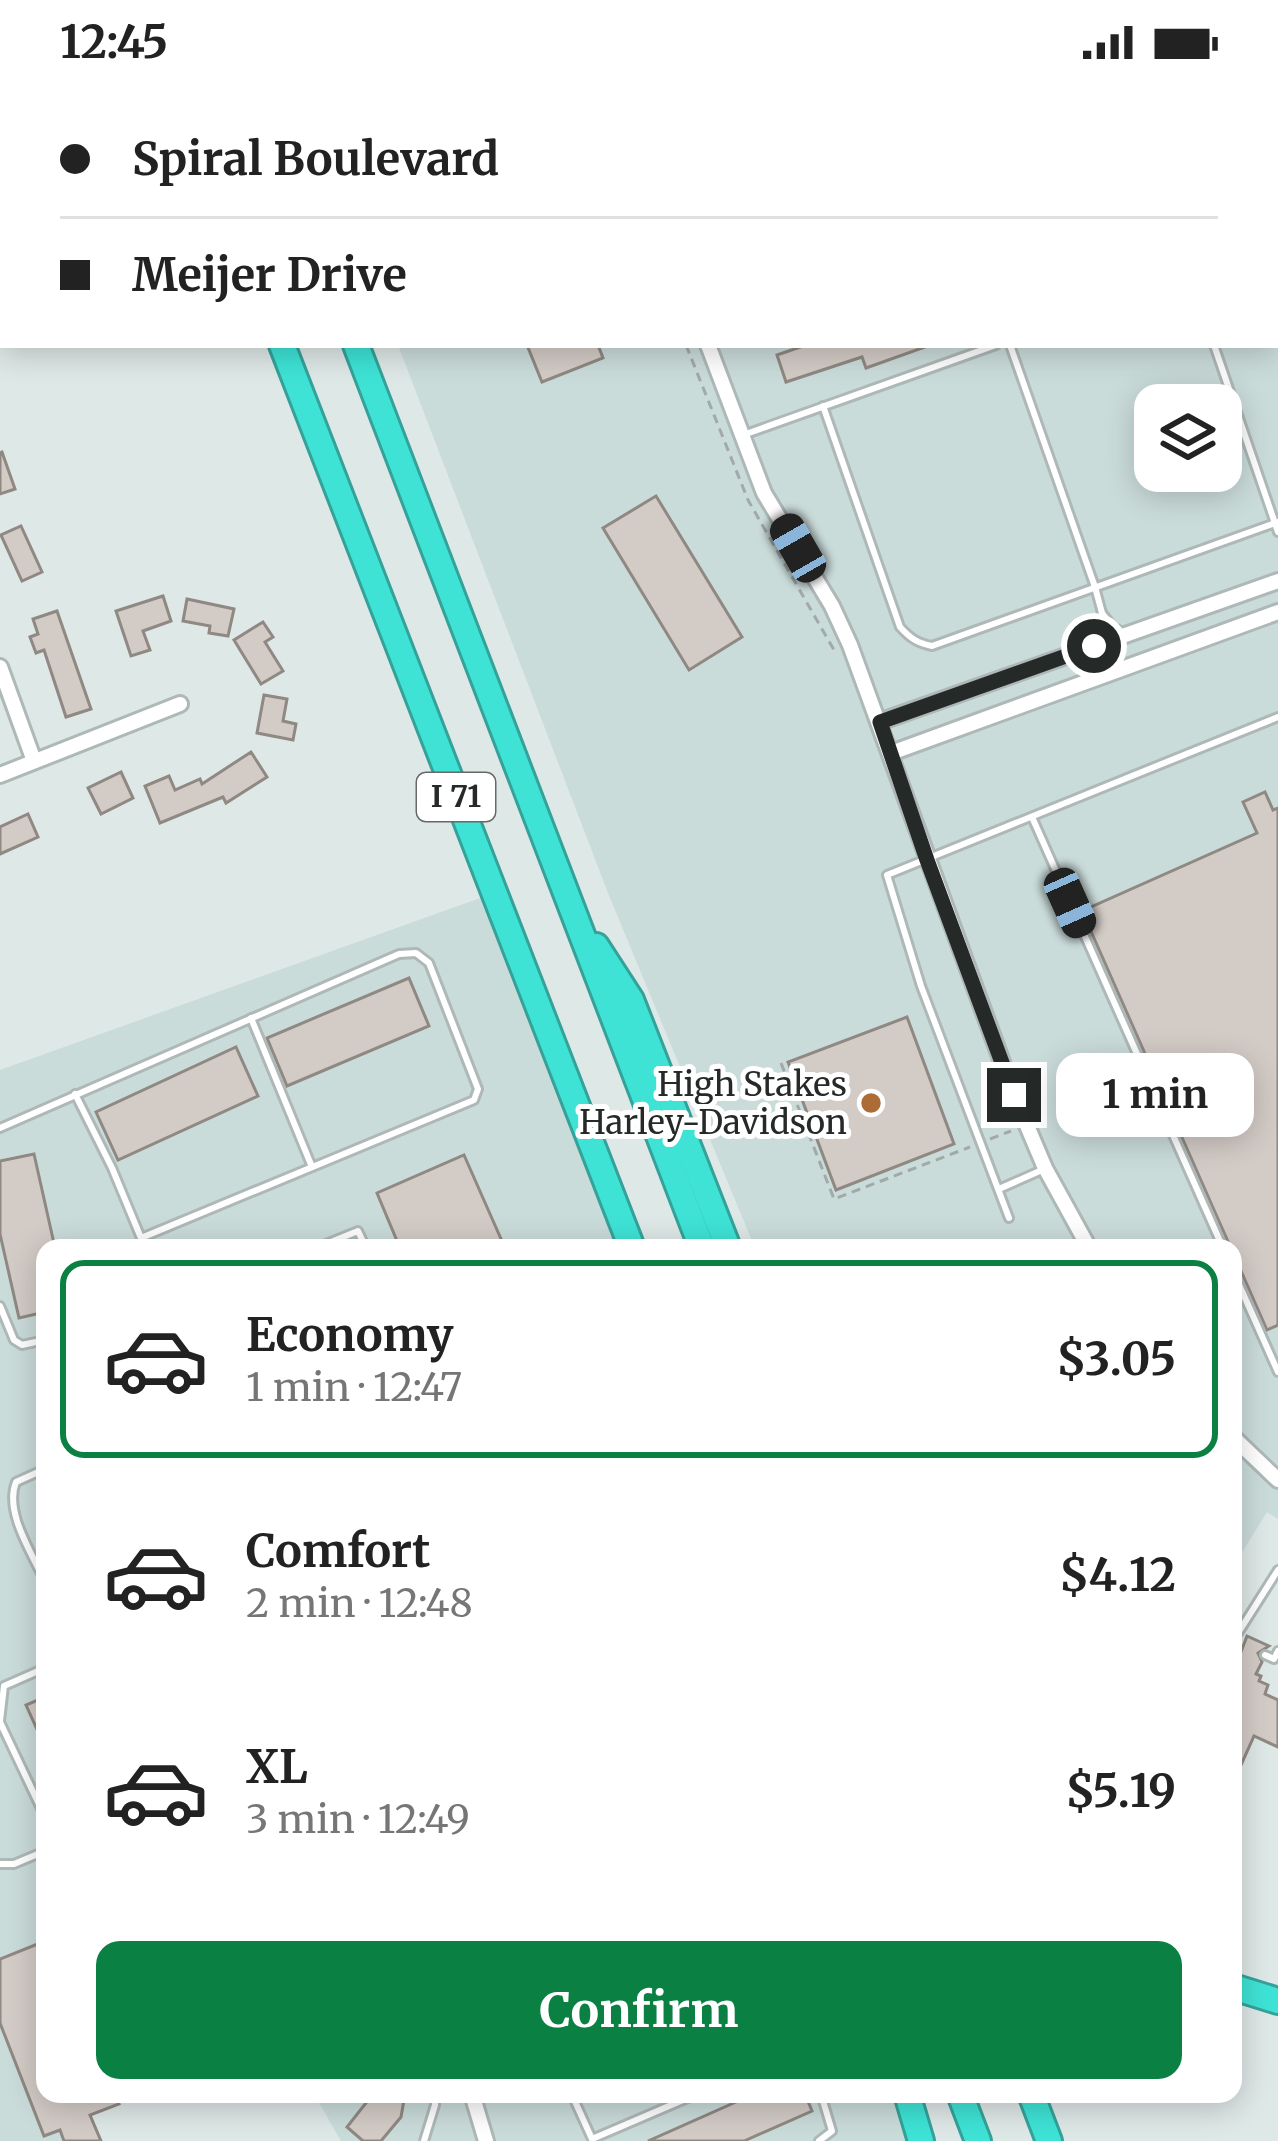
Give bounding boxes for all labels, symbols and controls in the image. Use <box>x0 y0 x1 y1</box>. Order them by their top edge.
text: 12:45 <box>60 14 168 70</box>
text: Spiral Boulevard <box>132 131 499 187</box>
text: Meijer Drive <box>132 247 407 303</box>
map controls <box>1134 384 1242 492</box>
button: layers <box>1134 384 1242 492</box>
car <box>764 508 832 588</box>
route start <box>1067 619 1121 673</box>
road number: I 71 <box>417 773 495 821</box>
car <box>1039 863 1101 943</box>
callout: 1 min <box>1056 1053 1254 1137</box>
place label: High Stakes Harley-Davidson <box>579 1064 847 1143</box>
route end <box>987 1068 1041 1122</box>
text: 1 min <box>1102 1070 1208 1119</box>
marker: High Stakes Harley-Davidson <box>858 1090 884 1116</box>
icon: car <box>102 1305 210 1413</box>
text: Economy <box>246 1307 454 1363</box>
text: $3.05 <box>1056 1331 1176 1387</box>
text: 1 min · 12:47 <box>246 1363 462 1412</box>
icon: car <box>102 1521 210 1629</box>
text: Comfort <box>246 1523 430 1579</box>
text: $4.12 <box>1059 1547 1176 1603</box>
text: 2 min · 12:48 <box>246 1579 473 1628</box>
icon: car <box>102 1737 210 1845</box>
text: XL <box>246 1739 308 1795</box>
text: $5.19 <box>1065 1763 1176 1819</box>
text: 3 min · 12:49 <box>246 1795 470 1844</box>
button: Confirm <box>96 1941 1182 2079</box>

